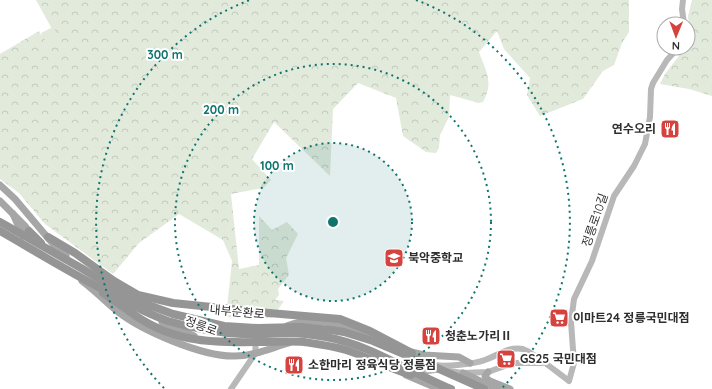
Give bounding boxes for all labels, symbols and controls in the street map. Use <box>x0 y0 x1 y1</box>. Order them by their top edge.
north arrow <box>656 16 696 56</box>
text: N <box>672 39 680 53</box>
text: 300 m <box>147 47 183 62</box>
text: 200 m <box>203 102 239 117</box>
restaurant icon: 연수오리 <box>659 118 681 140</box>
place label: 연수오리 <box>612 121 656 136</box>
text: 100 m <box>260 158 294 173</box>
street label: 정릉로10길 <box>578 191 611 249</box>
centre of rings <box>326 215 340 229</box>
school or university icon: 북악중학교 <box>383 247 405 269</box>
place label: 북악중학교 <box>408 250 463 265</box>
street label: 내부순환로 <box>209 302 265 321</box>
supermarket icon: 이마트24 정릉국민대점 <box>548 307 570 329</box>
place label: 이마트24 정릉국민대점 <box>573 310 690 325</box>
street label: 정릉로 <box>183 313 219 338</box>
restaurant icon: 청춘노가리Ⅱ <box>420 325 442 347</box>
place label: 청춘노가리Ⅱ <box>445 328 512 343</box>
supermarket icon: GS25 국민대점 <box>495 348 517 370</box>
place label: GS25 국민대점 <box>520 351 597 366</box>
restaurant icon: 소한마리 정육식당 정릉점 <box>283 354 305 376</box>
place label: 소한마리 정육식당 정릉점 <box>308 357 436 372</box>

